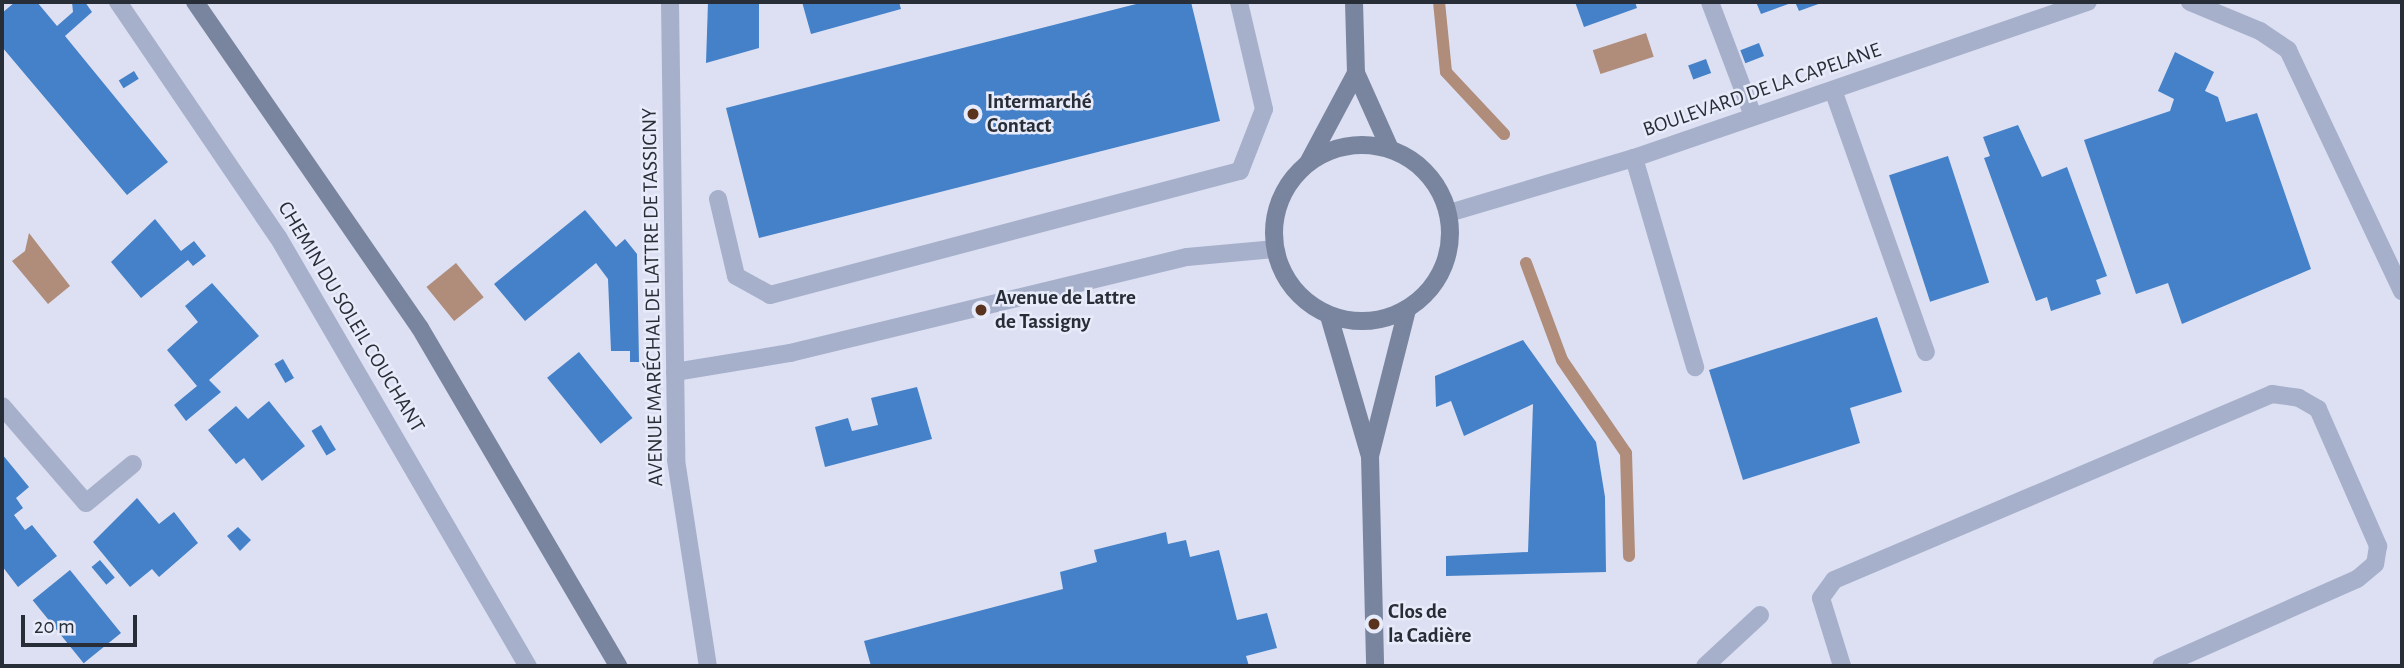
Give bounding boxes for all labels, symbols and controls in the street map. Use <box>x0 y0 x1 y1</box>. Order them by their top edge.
street label: BOULEVARD DE LA CAPELANE <box>1640 37 1884 143</box>
place label: Intermarché Contact <box>987 89 1092 139</box>
marker: Intermarché Contact <box>965 106 981 122</box>
street label: AVENUE MARÉCHAL DE LATTRE DE TASSIGNY <box>637 107 669 487</box>
street label: CHEMIN DU SOLEIL COUCHANT <box>272 197 430 437</box>
place label: Avenue de Lattre de Tassigny <box>995 285 1136 335</box>
marker: Avenue de Lattre de Tassigny <box>973 302 989 318</box>
place label: Clos de la Cadière <box>1388 599 1471 649</box>
scale bar <box>24 602 140 646</box>
text: 20 m <box>34 616 75 637</box>
marker: Clos de la Cadière <box>1366 616 1382 632</box>

